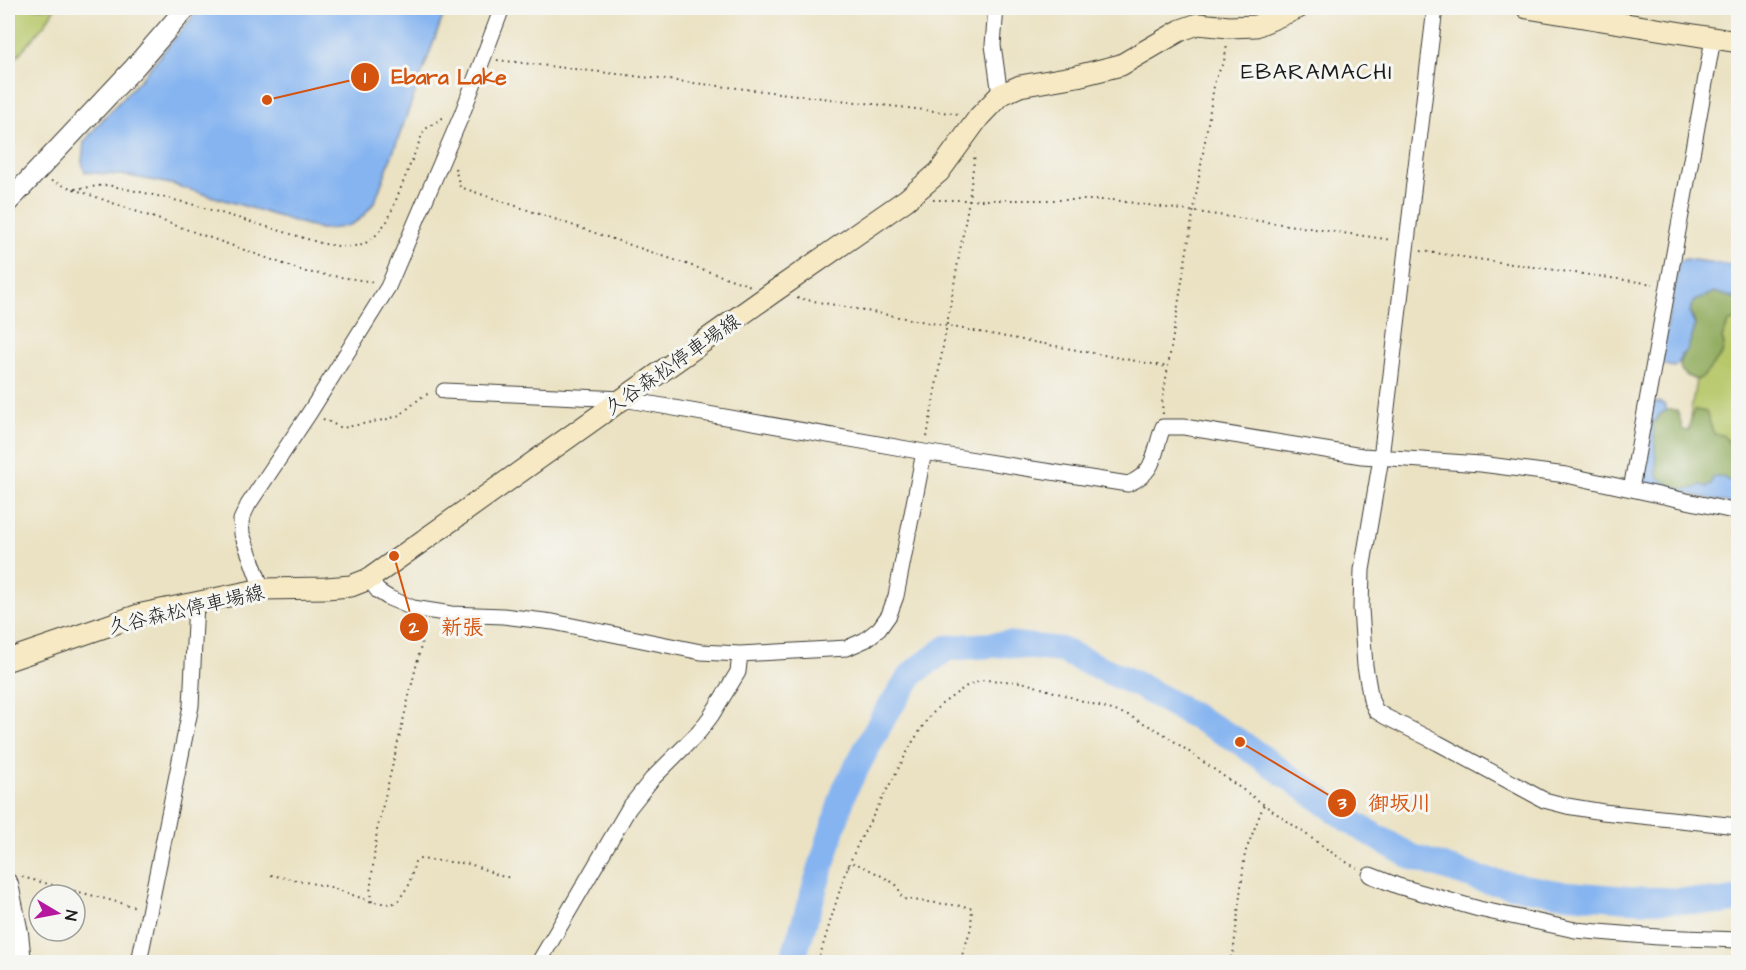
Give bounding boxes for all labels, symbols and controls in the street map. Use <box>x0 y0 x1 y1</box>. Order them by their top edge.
callout: Ebara Lake <box>350 57 519 96</box>
district label: EBARAMACHI <box>1241 57 1393 88</box>
text: Ebara Lake <box>391 63 507 92</box>
text: 1 <box>364 65 367 90</box>
street label: 久谷森松停車場線 <box>599 307 746 422</box>
street label: 久谷森松停車場線 <box>105 578 267 642</box>
callout: 新張 <box>399 607 495 646</box>
text: 新張 <box>441 613 483 642</box>
text: 2 <box>408 615 420 640</box>
callout: 御坂川 <box>1327 783 1444 822</box>
text: 御坂川 <box>1369 789 1432 818</box>
text: 3 <box>1336 791 1347 816</box>
north arrow <box>27 883 87 943</box>
text: N <box>59 909 82 922</box>

